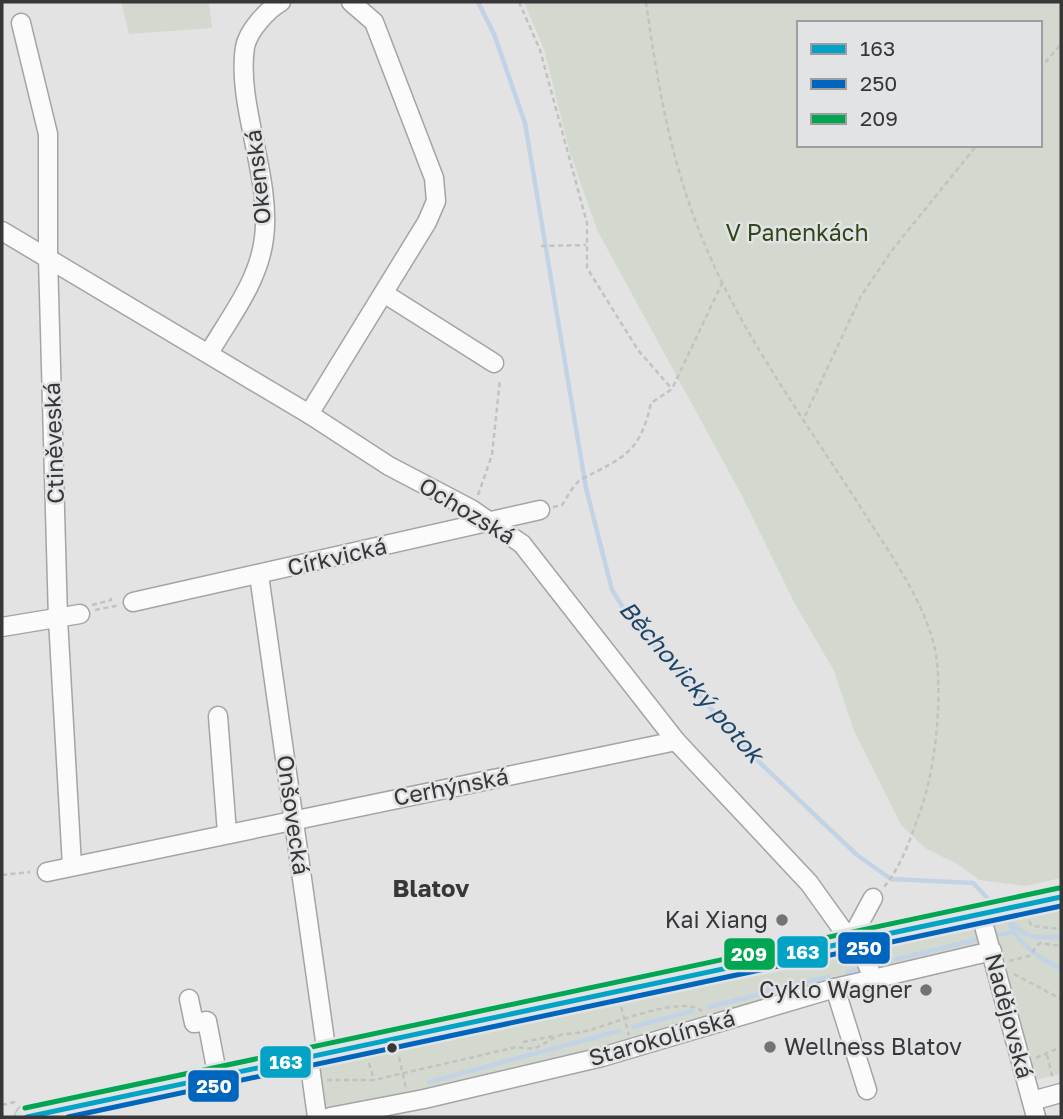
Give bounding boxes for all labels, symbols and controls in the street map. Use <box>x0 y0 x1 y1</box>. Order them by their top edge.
legend <box>797 21 1042 147</box>
text: 163 <box>860 35 895 61</box>
text: 250 <box>860 70 897 96</box>
text: 209 <box>860 105 898 131</box>
street label: Okenská <box>238 128 276 226</box>
park label: V Panenkách <box>725 218 869 246</box>
street label: Ctiněveská <box>37 382 69 504</box>
street label: Ochozská <box>414 471 521 550</box>
street label: Církvická <box>284 531 389 581</box>
water label: Běchovický potok <box>613 594 772 770</box>
street label: Onšovecká <box>272 753 316 877</box>
street label: Cerhýnská <box>391 761 511 811</box>
district label: Blatov <box>393 873 470 902</box>
place label: Kai Xiang <box>665 905 768 933</box>
marker: Kai Xiang <box>774 912 790 928</box>
line badge: 250 <box>837 931 891 965</box>
line badge: 163 <box>776 935 829 969</box>
text: 250 <box>846 936 882 959</box>
line badge: 209 <box>723 937 776 971</box>
text: 163 <box>786 940 820 963</box>
text: 209 <box>731 942 767 965</box>
street label: Nadějovská <box>980 950 1040 1081</box>
place label: Cyklo Wagner <box>759 975 912 1003</box>
marker: Cyklo Wagner <box>918 982 934 998</box>
street label: Starokolínská <box>585 1003 738 1071</box>
place label: Wellness Blatov <box>784 1032 962 1060</box>
marker: Wellness Blatov <box>762 1039 778 1055</box>
unlabelled marker <box>385 1041 399 1055</box>
line badge: 163 <box>259 1045 312 1079</box>
text: 163 <box>269 1050 303 1073</box>
line badge: 250 <box>187 1069 240 1103</box>
text: 250 <box>196 1074 232 1097</box>

